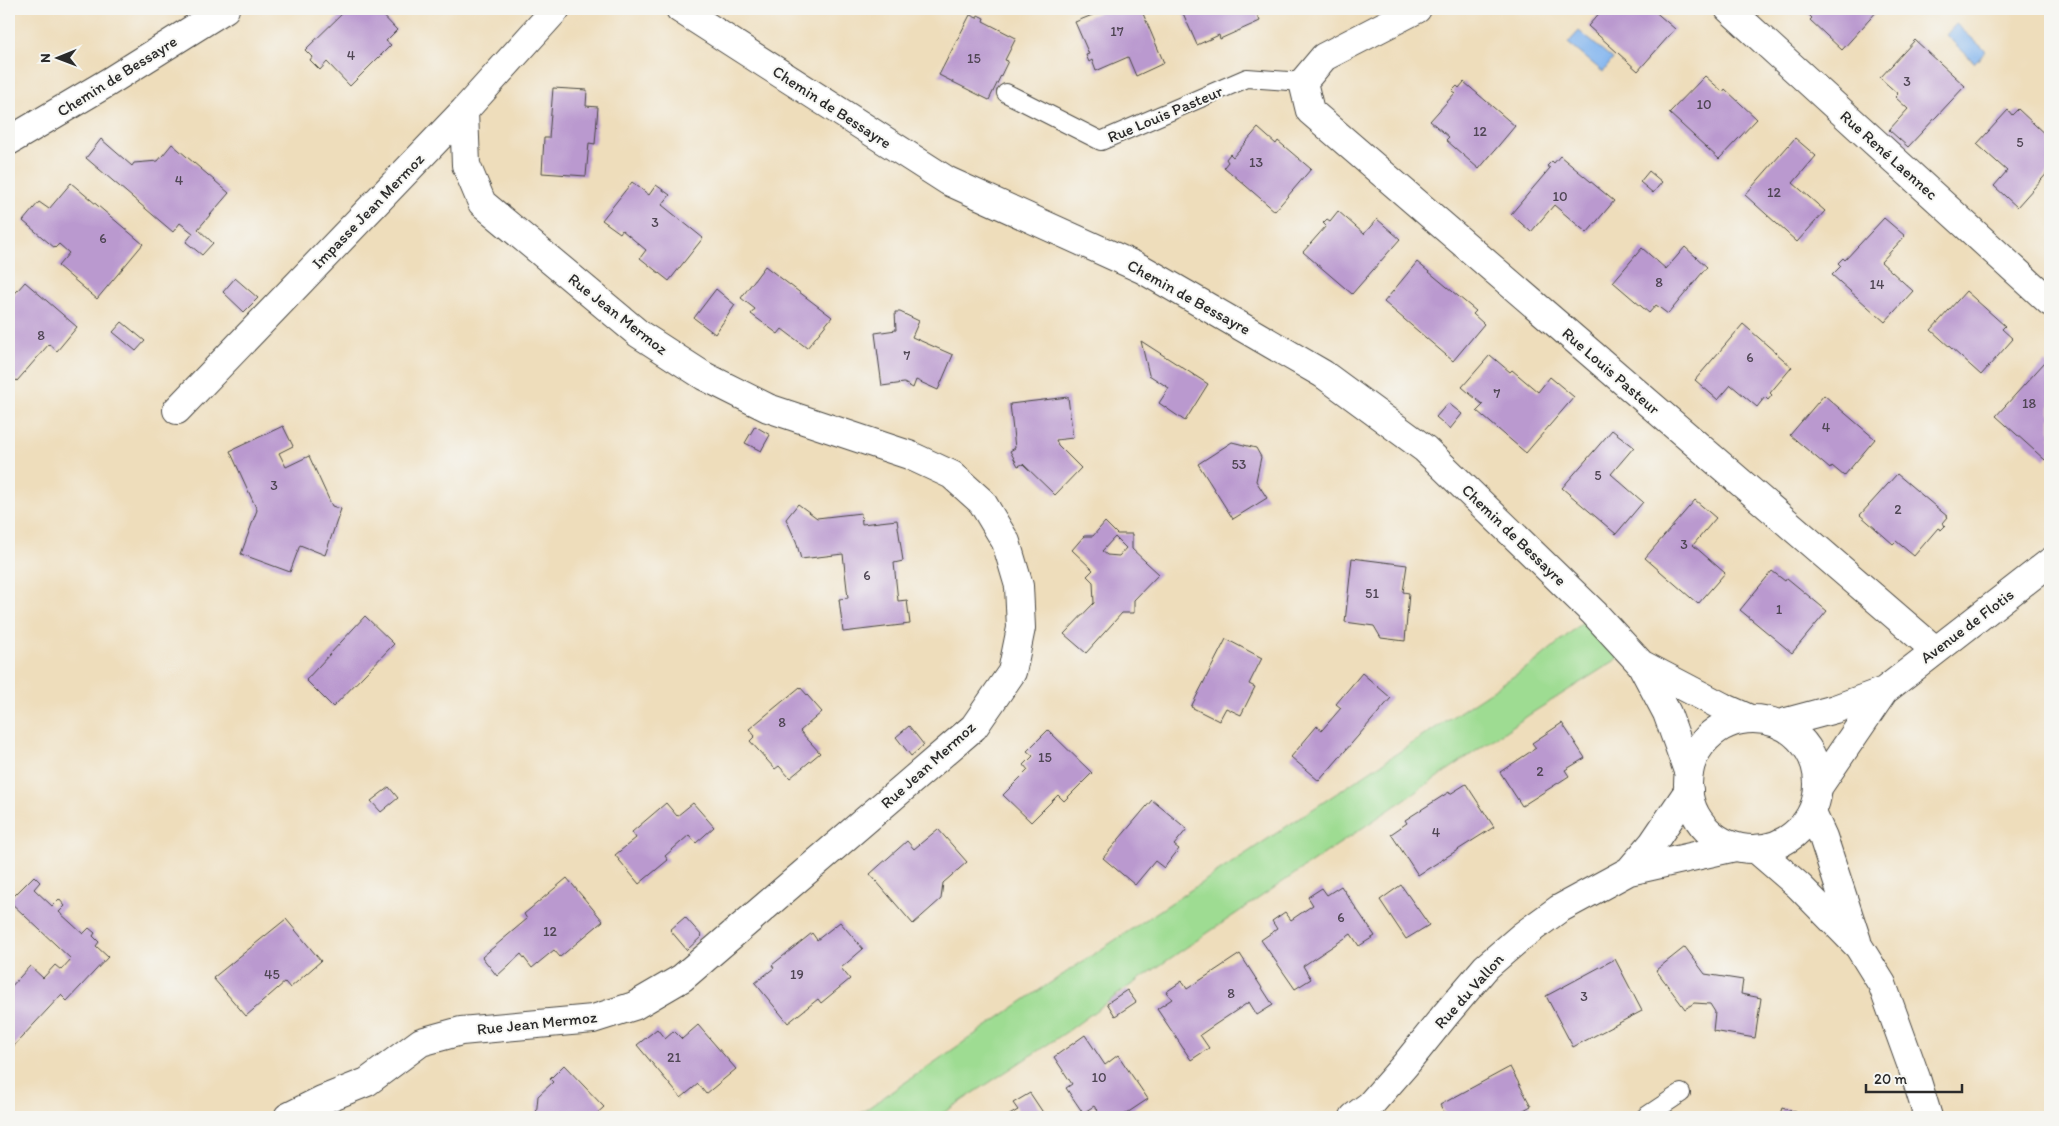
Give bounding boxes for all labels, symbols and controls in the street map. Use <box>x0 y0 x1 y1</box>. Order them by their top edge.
house number: 17 <box>1110 23 1124 40</box>
street label: Chemin de Bessayre <box>54 31 181 121</box>
north arrow <box>32 32 82 82</box>
house number: 4 <box>347 47 356 64</box>
house number: 15 <box>967 50 981 67</box>
text: N <box>37 53 54 63</box>
street label: Chemin de Bessayre <box>769 62 895 153</box>
house number: 3 <box>1903 73 1911 90</box>
street label: Rue Louis Pasteur <box>1105 81 1226 147</box>
house number: 10 <box>1696 96 1712 113</box>
street label: Rue René Laennec <box>1836 106 1942 204</box>
house number: 12 <box>1473 123 1488 140</box>
house number: 5 <box>2016 134 2024 151</box>
street label: Impasse Jean Mermoz <box>308 149 428 273</box>
house number: 13 <box>1249 154 1263 171</box>
house number: 4 <box>175 172 184 189</box>
house number: 12 <box>1767 184 1782 201</box>
house number: 10 <box>1552 188 1568 205</box>
house number: 3 <box>651 214 659 231</box>
house number: 6 <box>99 230 107 247</box>
street label: Chemin de Bessayre <box>1124 255 1254 339</box>
street label: Rue Jean Mermoz <box>565 269 672 359</box>
house number: 8 <box>1655 274 1663 291</box>
house number: 14 <box>1870 276 1885 293</box>
street label: Rue Louis Pasteur <box>1558 323 1664 419</box>
house number: 8 <box>37 327 45 344</box>
house number: 7 <box>904 347 911 364</box>
house number: 6 <box>1746 349 1754 366</box>
house number: 7 <box>1494 385 1501 402</box>
house number: 18 <box>2022 395 2036 412</box>
house number: 4 <box>1822 419 1831 436</box>
house number: 53 <box>1232 456 1247 473</box>
house number: 5 <box>1594 467 1602 484</box>
house number: 3 <box>270 477 278 494</box>
street label: Chemin de Bessayre <box>1458 480 1570 590</box>
house number: 2 <box>1894 501 1902 518</box>
house number: 3 <box>1680 536 1688 553</box>
house number: 6 <box>863 567 871 584</box>
house number: 51 <box>1365 585 1379 602</box>
street label: Avenue de Flotis <box>1917 585 2017 667</box>
house number: 1 <box>1776 601 1783 618</box>
house number: 8 <box>778 714 786 731</box>
street label: Rue Jean Mermoz <box>877 717 980 813</box>
house number: 15 <box>1038 749 1052 766</box>
house number: 2 <box>1536 763 1544 780</box>
house number: 4 <box>1432 824 1441 841</box>
house number: 6 <box>1337 909 1345 926</box>
house number: 12 <box>543 923 558 940</box>
street label: Rue du Vallon <box>1430 950 1508 1032</box>
house number: 45 <box>264 966 280 983</box>
house number: 19 <box>790 966 804 983</box>
house number: 8 <box>1227 985 1235 1002</box>
house number: 3 <box>1580 988 1588 1005</box>
street label: Rue Jean Mermoz <box>476 1007 599 1039</box>
house number: 21 <box>667 1049 681 1066</box>
scale bar <box>1866 1061 1963 1093</box>
house number: 10 <box>1091 1069 1107 1086</box>
text: 20 m <box>1874 1070 1908 1088</box>

